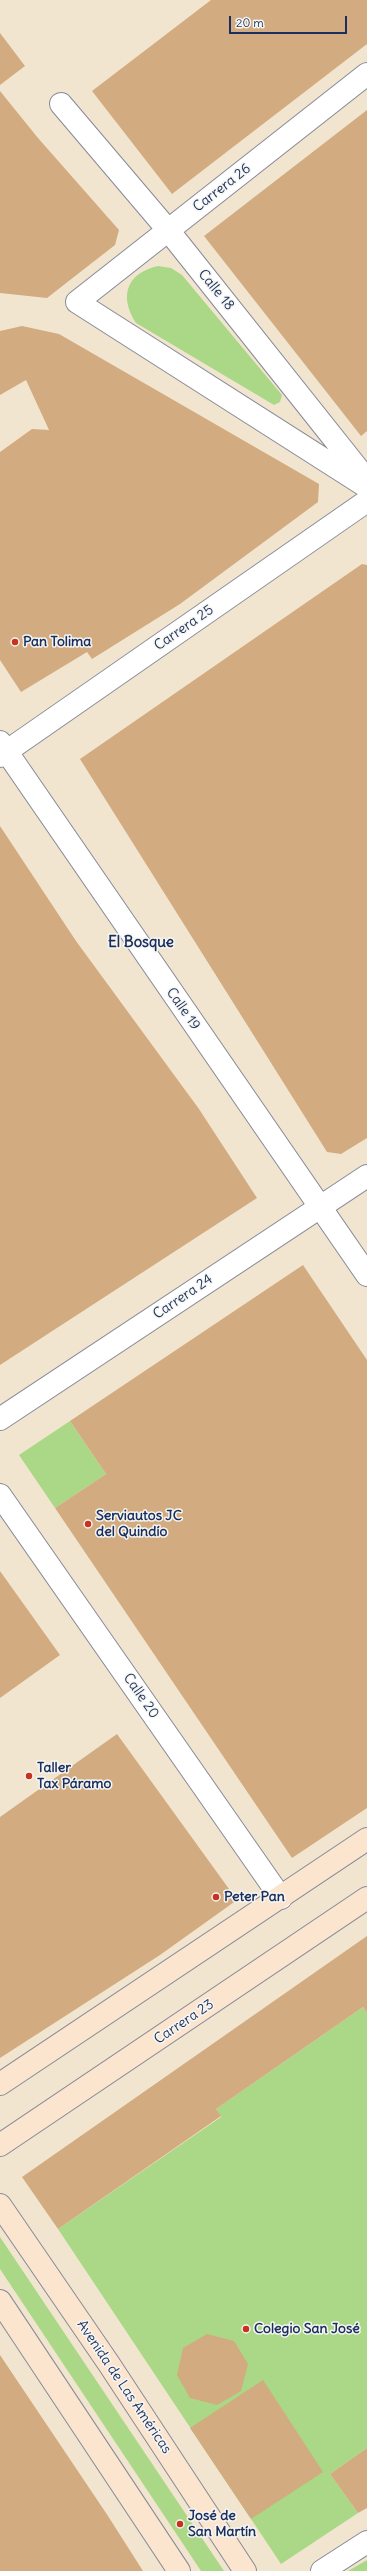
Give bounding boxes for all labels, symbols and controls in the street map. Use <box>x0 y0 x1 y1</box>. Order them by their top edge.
scale bar <box>231 8 349 34</box>
text: 20 m <box>236 15 264 30</box>
street label: Carrera 26 <box>190 160 254 216</box>
street label: Calle 18 <box>194 266 238 314</box>
street label: Carrera 25 <box>151 602 217 654</box>
place label: Pan Tolima <box>23 634 91 650</box>
marker: Pan Tolima <box>10 637 20 647</box>
district label: El Bosque <box>108 934 174 952</box>
street label: Calle 19 <box>162 985 204 1033</box>
street label: Carrera 24 <box>150 1271 216 1323</box>
place label: Serviautos JC del Quindío <box>96 1508 182 1540</box>
marker: Serviautos JC del Quindío <box>83 1519 93 1529</box>
street label: Calle 20 <box>119 1670 163 1722</box>
place label: Taller Tax Páramo <box>37 1760 111 1792</box>
marker: Taller Tax Páramo <box>24 1771 34 1781</box>
place label: Peter Pan <box>224 1889 285 1905</box>
marker: Peter Pan <box>211 1892 221 1902</box>
street label: Carrera 23 <box>151 1996 217 2048</box>
street label: Avenida de Las Américas <box>73 2317 175 2457</box>
place label: Colegio San José <box>254 2321 360 2337</box>
marker: Colegio San José <box>241 2324 251 2334</box>
place label: José de San Martín <box>188 2508 256 2540</box>
marker: José de San Martín <box>175 2519 185 2529</box>

